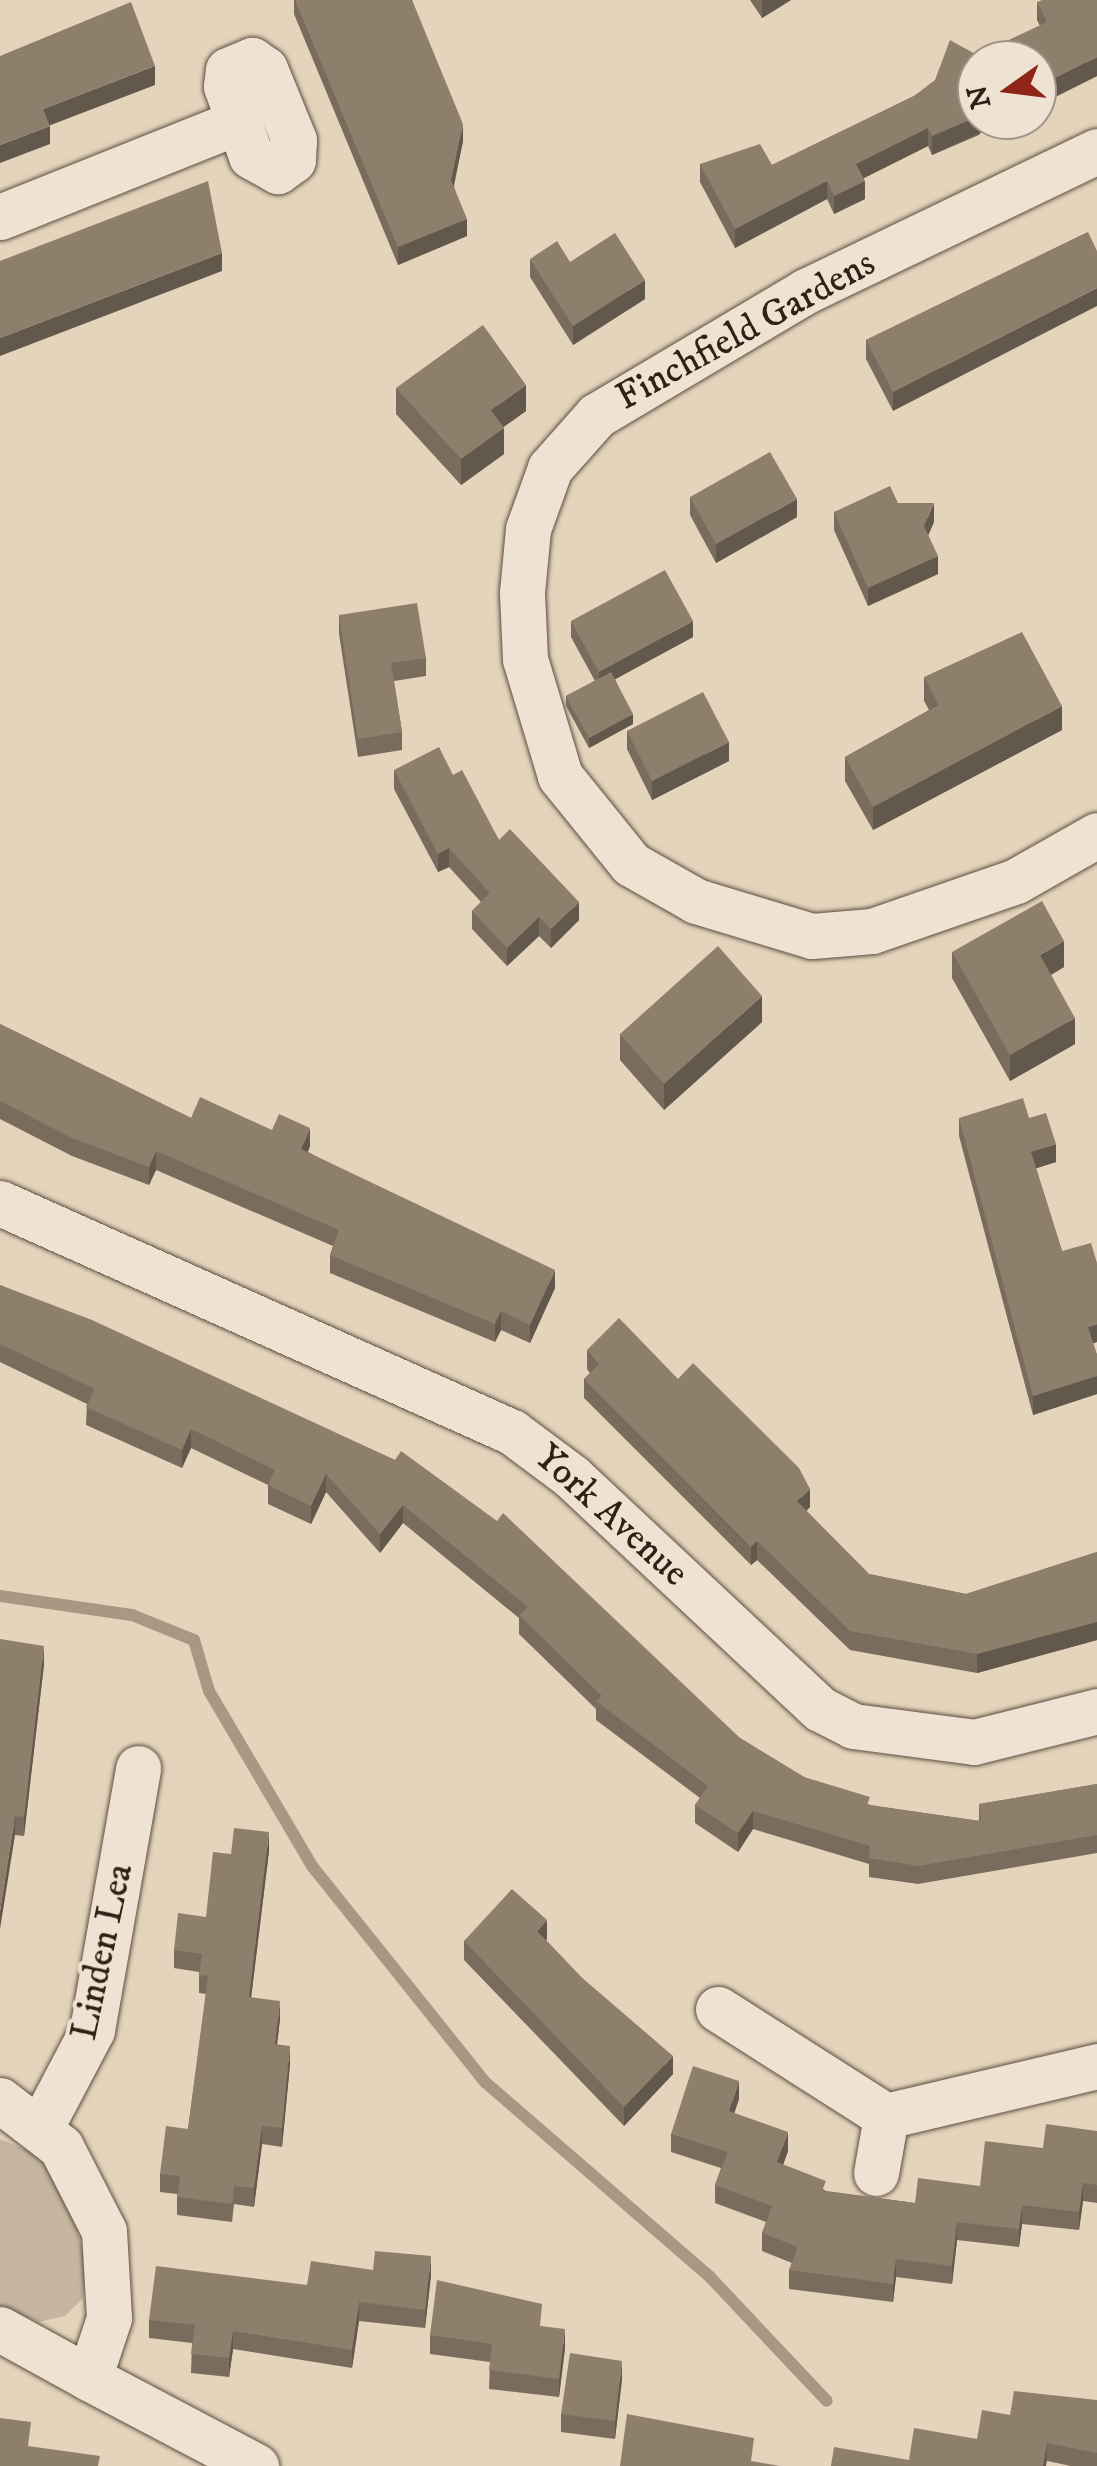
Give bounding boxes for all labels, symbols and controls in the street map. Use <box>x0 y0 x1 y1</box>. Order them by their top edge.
north arrow <box>957 40 1057 140</box>
text: N <box>960 82 999 112</box>
street label: Finchfield Gardens <box>609 241 883 421</box>
street label: York Avenue <box>525 1435 697 1597</box>
street label: Linden Lea <box>62 1860 144 2044</box>

